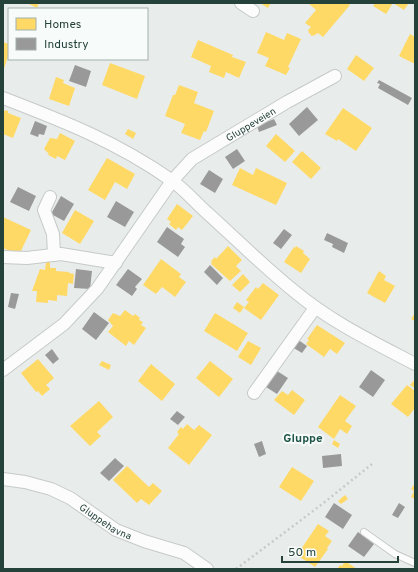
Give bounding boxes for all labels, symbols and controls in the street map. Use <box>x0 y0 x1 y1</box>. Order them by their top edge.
legend <box>8 8 148 60</box>
text: Homes <box>44 17 81 33</box>
text: Industry <box>44 37 89 53</box>
street label: Gluppeveien <box>224 105 279 145</box>
district label: Gluppe <box>283 431 323 447</box>
street label: Gluppehavna <box>76 501 133 543</box>
scale bar <box>282 538 398 564</box>
text: 50 m <box>288 545 316 561</box>

